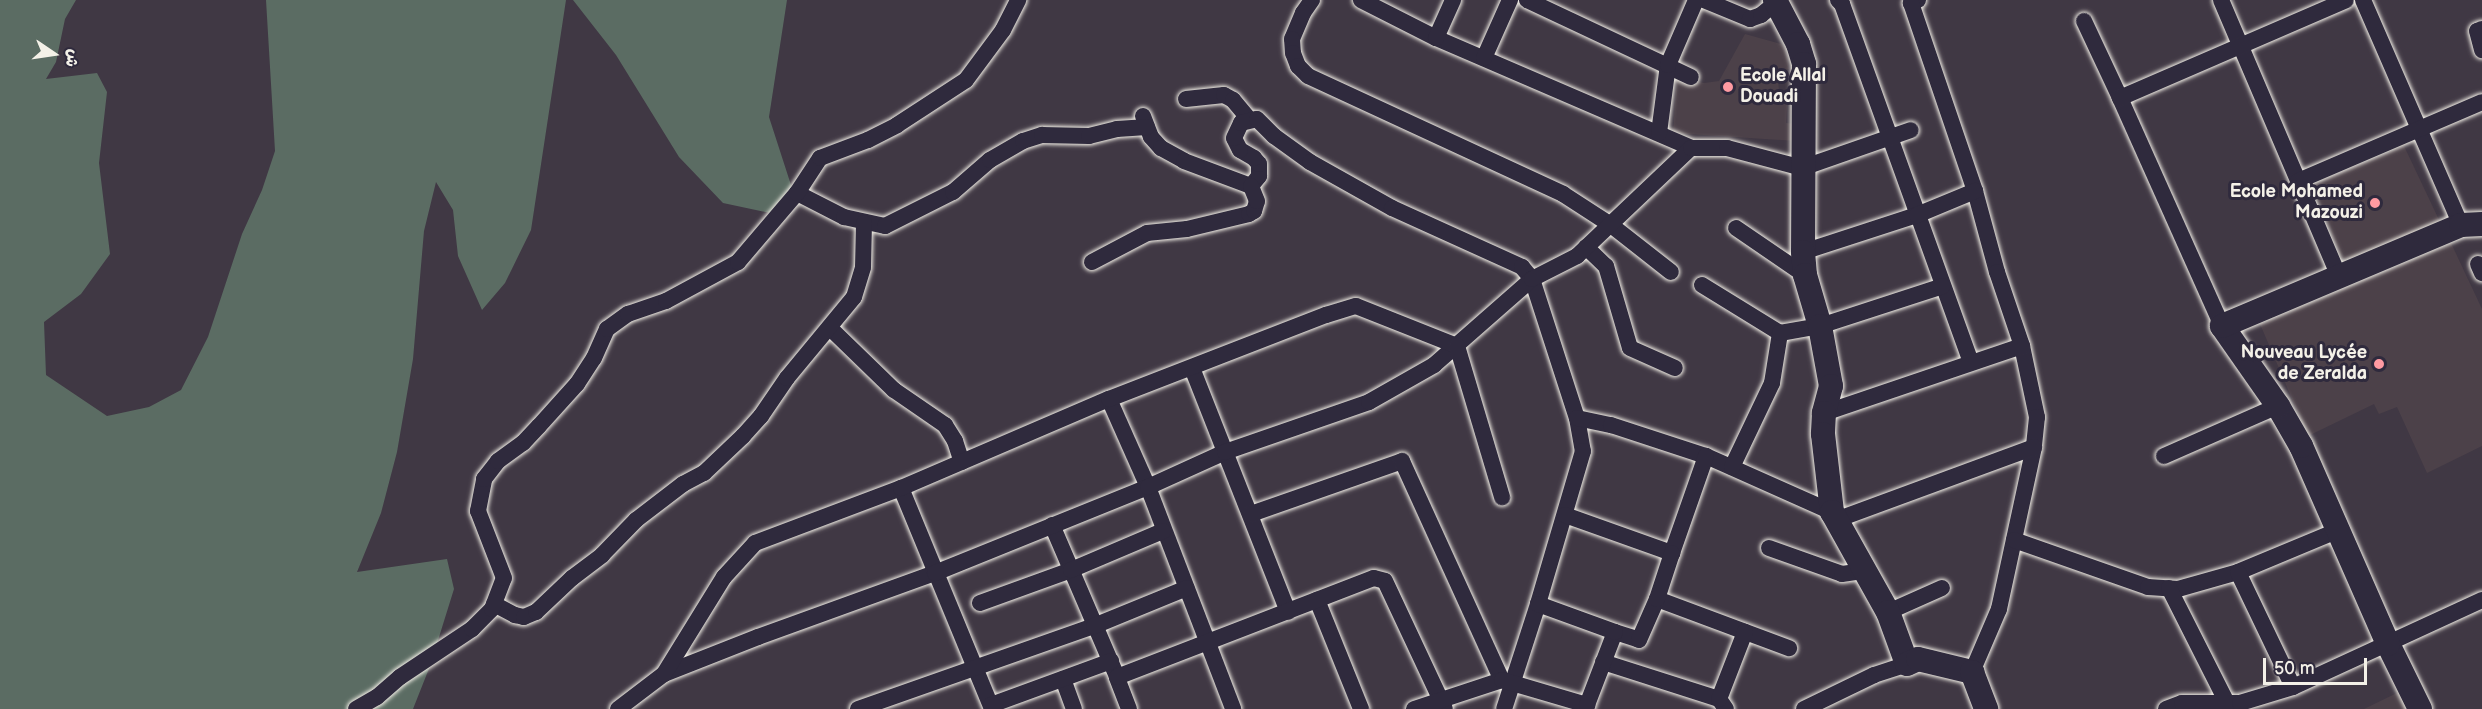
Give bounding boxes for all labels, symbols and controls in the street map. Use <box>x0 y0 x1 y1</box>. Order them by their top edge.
north arrow <box>24 24 84 84</box>
text: ش <box>61 47 83 69</box>
place label: Ecole Allal Douadi <box>1740 66 1826 109</box>
marker: Ecole Allal Douadi <box>1721 80 1735 94</box>
place label: Ecole Mohamed Mazouzi <box>2230 182 2363 224</box>
marker: Ecole Mohamed Mazouzi <box>2368 196 2382 210</box>
place label: Nouveau Lycée de Zeralda <box>2241 343 2367 386</box>
marker: Nouveau Lycée de Zeralda <box>2372 357 2386 371</box>
scale bar <box>2266 646 2370 684</box>
text: 50 m <box>2274 658 2315 679</box>

